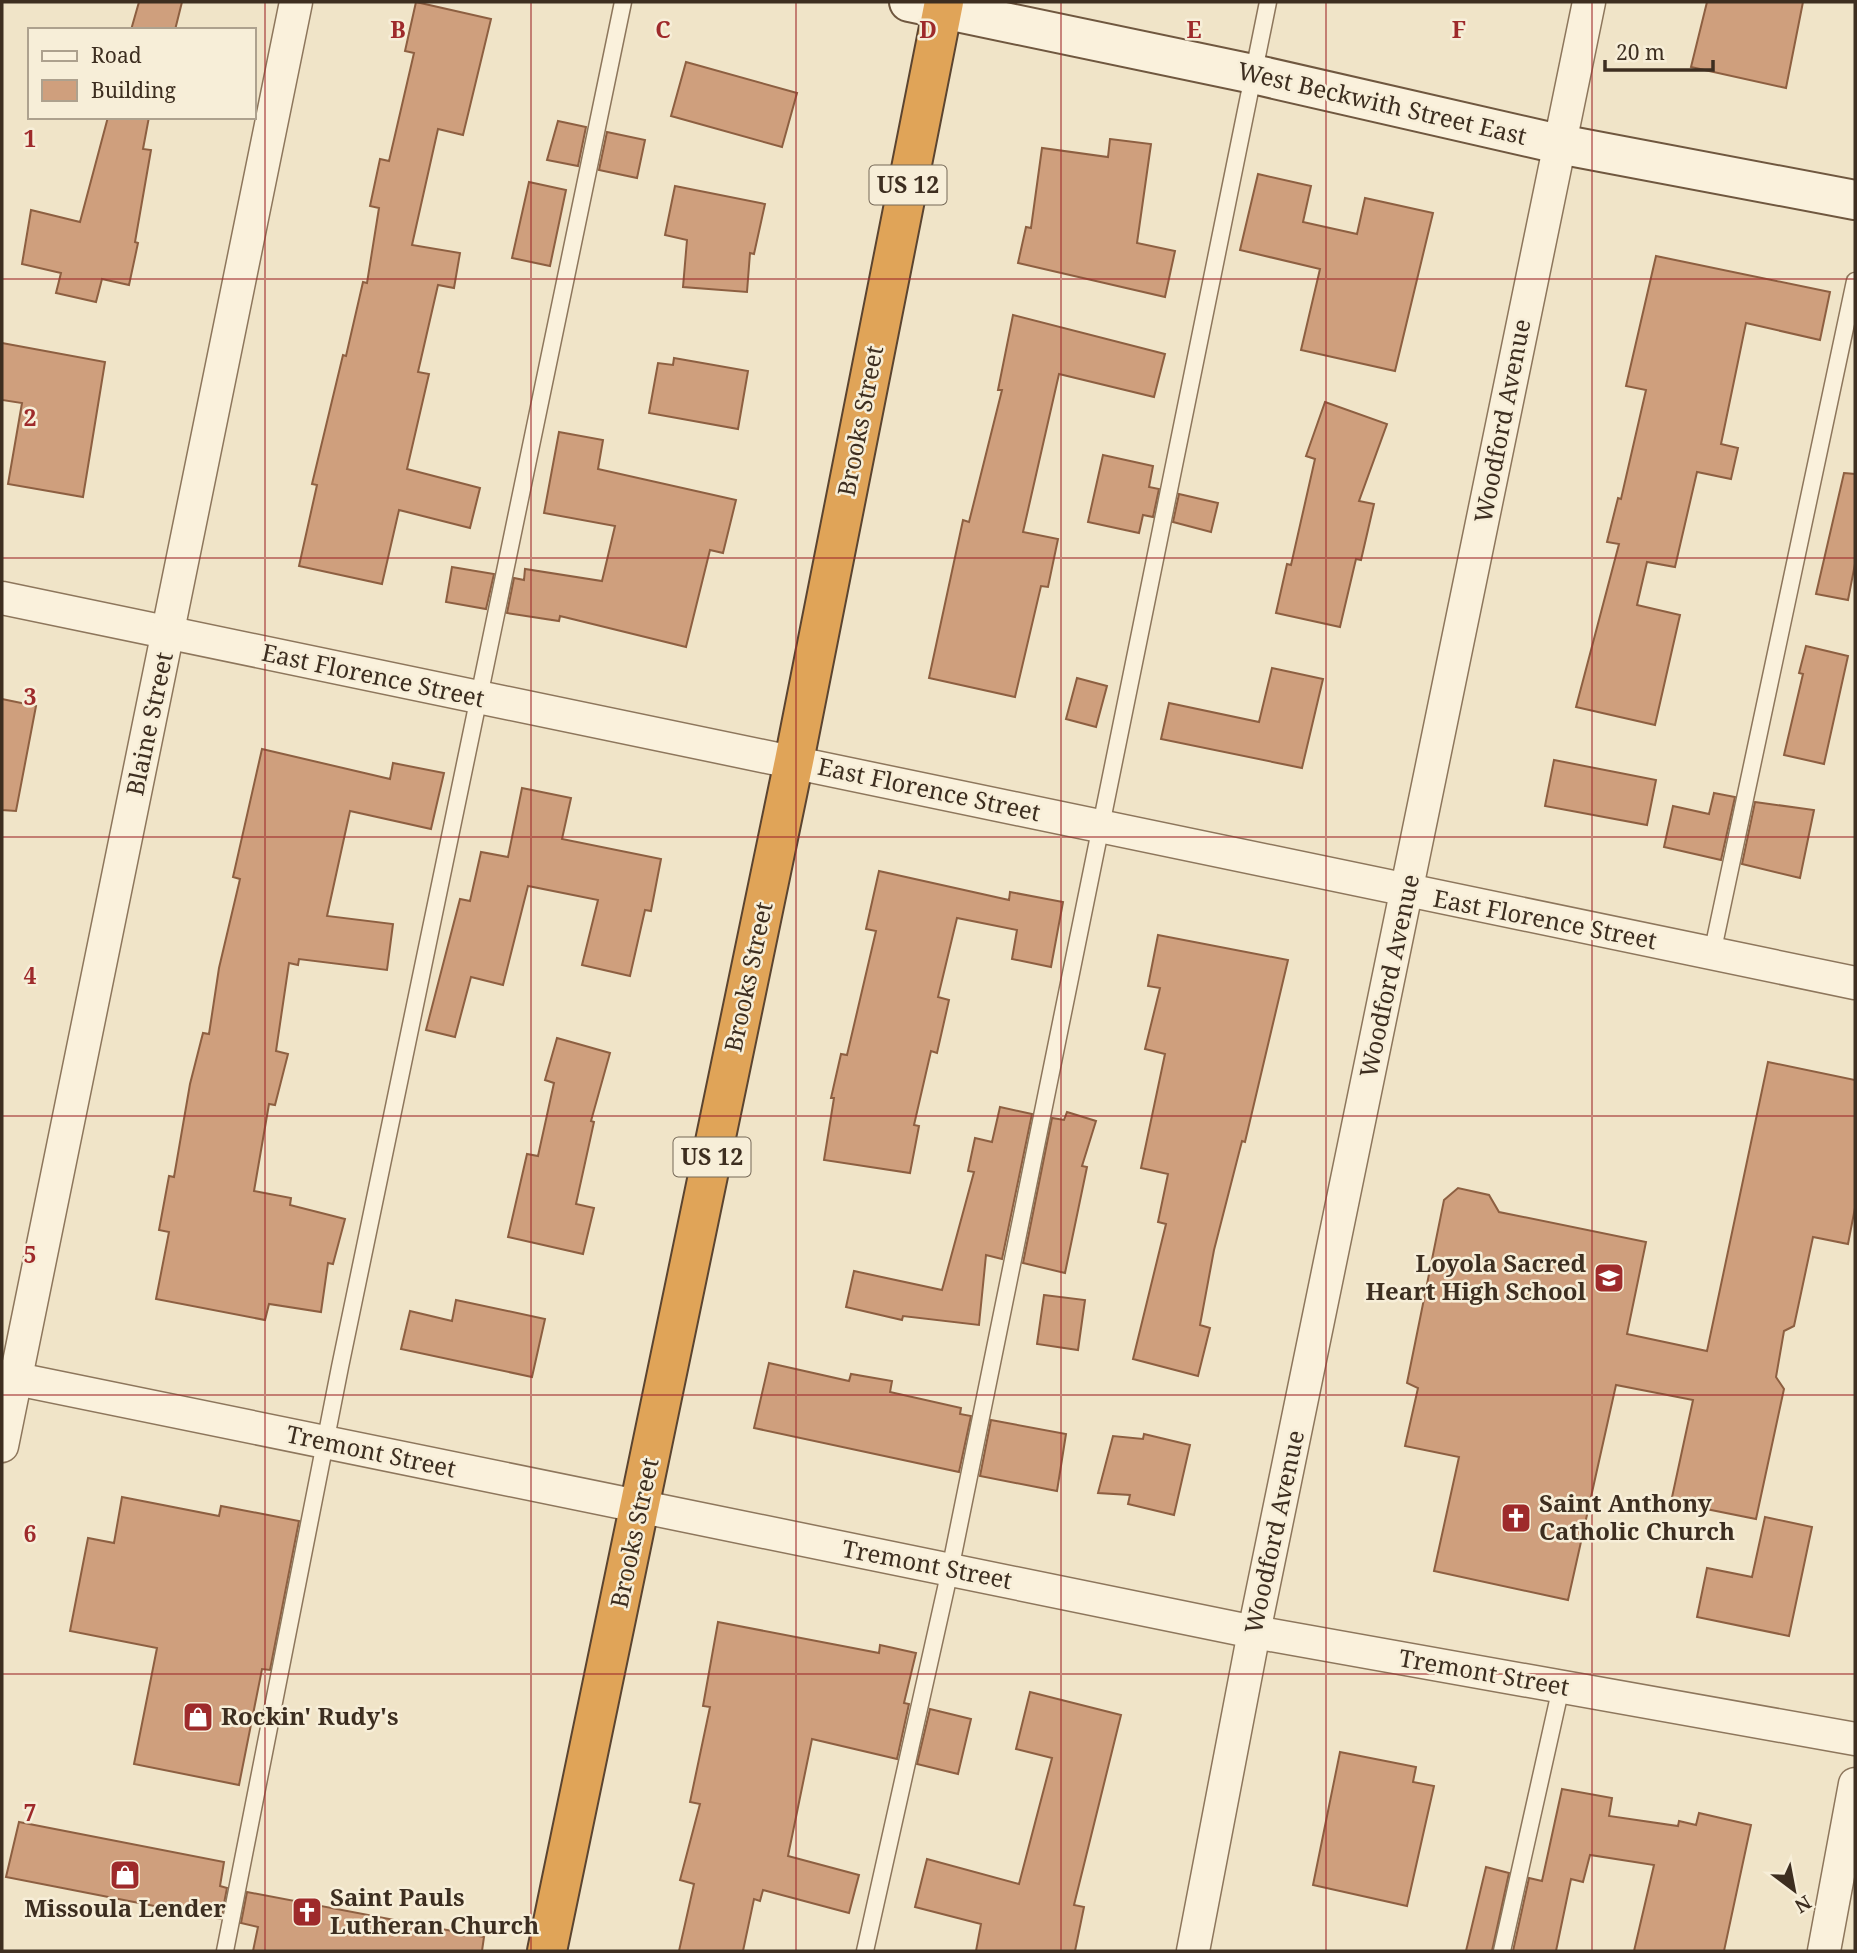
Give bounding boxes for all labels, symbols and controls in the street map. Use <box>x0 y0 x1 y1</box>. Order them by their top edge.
text: B <box>390 13 406 45</box>
text: C <box>655 13 671 45</box>
text: D <box>919 13 937 45</box>
text: E <box>1186 13 1202 45</box>
text: F <box>1452 13 1466 45</box>
legend <box>28 28 256 119</box>
scale bar <box>1605 28 1714 72</box>
text: 20 m <box>1616 38 1665 66</box>
text: Road <box>91 41 142 69</box>
street label: West Beckwith Street East <box>1235 53 1530 152</box>
text: Building <box>91 76 176 104</box>
text: 1 <box>24 122 37 154</box>
road number: US 12 <box>870 166 946 204</box>
street label: Woodford Avenue <box>1466 316 1537 525</box>
street label: Brooks Street <box>829 343 890 499</box>
text: 2 <box>24 401 37 433</box>
street label: East Florence Street <box>259 635 488 714</box>
street label: Blaine Street <box>117 649 180 798</box>
text: 3 <box>24 680 37 712</box>
street label: East Florence Street <box>815 749 1044 828</box>
street label: Woodford Avenue <box>1351 871 1426 1080</box>
street label: East Florence Street <box>1431 881 1660 956</box>
street label: Brooks Street <box>716 899 780 1055</box>
text: 4 <box>24 959 37 991</box>
road number: US 12 <box>674 1138 750 1176</box>
text: 5 <box>24 1238 37 1270</box>
place label: Loyola Sacred Heart High School <box>1365 1246 1587 1307</box>
school or university icon: Loyola Sacred Heart High School <box>1592 1261 1626 1295</box>
street label: Tremont Street <box>284 1416 459 1485</box>
street label: Woodford Avenue <box>1236 1427 1311 1636</box>
street label: Brooks Street <box>602 1455 666 1611</box>
place label: Saint Anthony Catholic Church <box>1539 1486 1735 1547</box>
church icon: Saint Anthony Catholic Church <box>1499 1501 1533 1535</box>
text: 6 <box>24 1517 37 1549</box>
street label: Tremont Street <box>839 1531 1015 1596</box>
street label: Tremont Street <box>1396 1640 1572 1703</box>
place label: Rockin' Rudy's <box>221 1699 399 1732</box>
shop icon: Rockin' Rudy's <box>181 1700 215 1734</box>
text: 7 <box>24 1796 37 1828</box>
north arrow <box>1759 1855 1829 1925</box>
shop icon: Missoula Lender <box>108 1858 142 1892</box>
place label: Saint Pauls Lutheran Church <box>330 1880 539 1941</box>
text: N <box>1790 1889 1816 1919</box>
place label: Missoula Lender <box>24 1891 226 1924</box>
church icon: Saint Pauls Lutheran Church <box>290 1895 324 1929</box>

